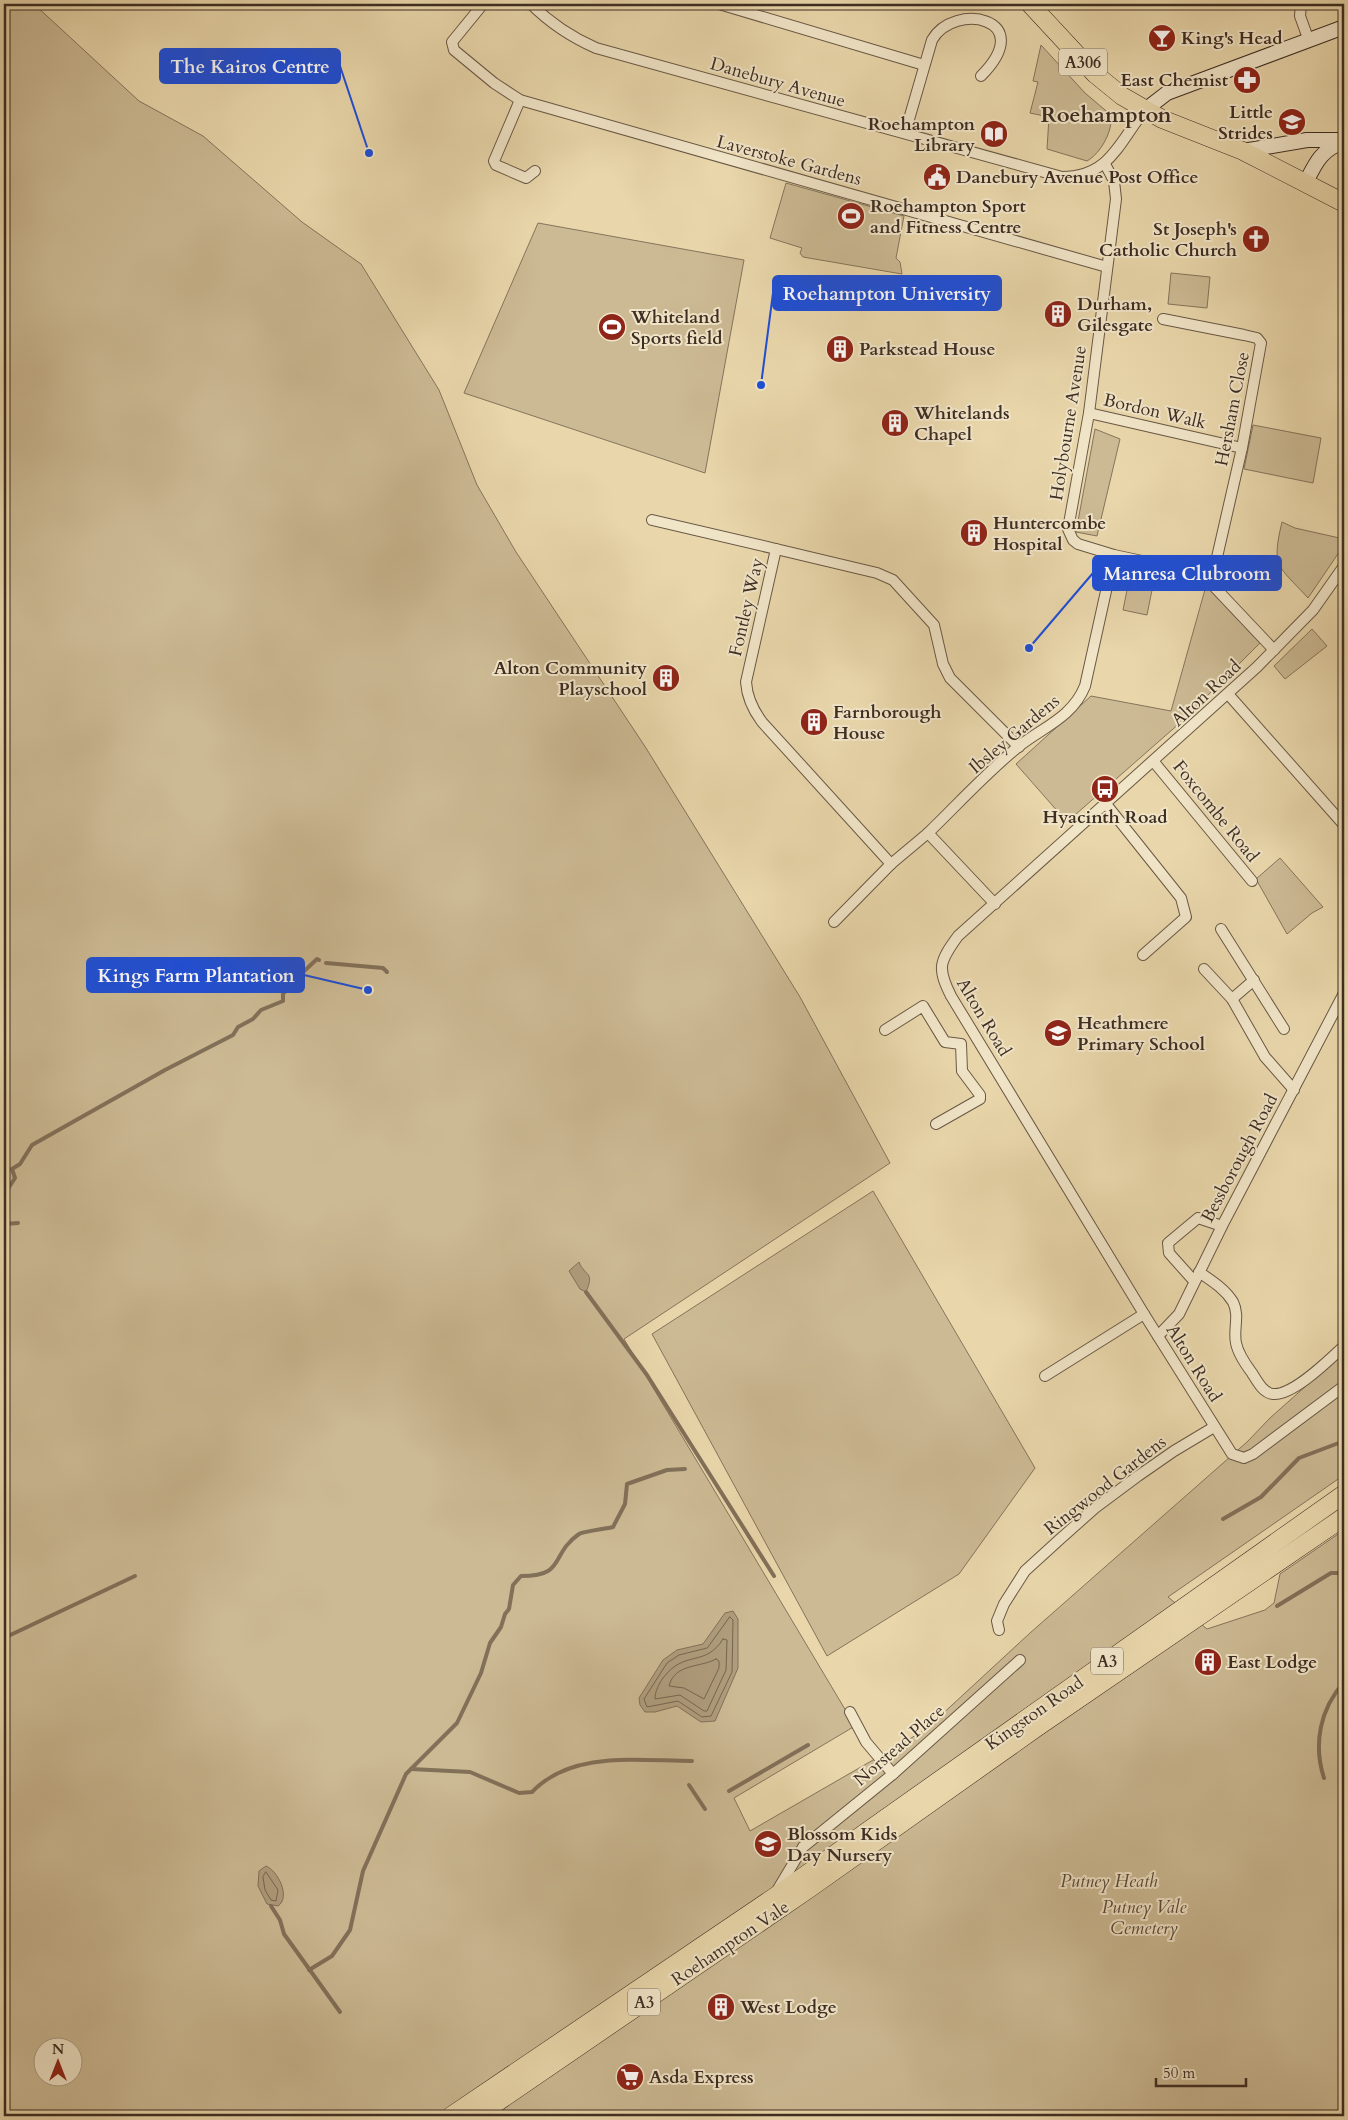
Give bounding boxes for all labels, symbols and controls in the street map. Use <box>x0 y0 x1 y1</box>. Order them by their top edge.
bar icon: King's Head <box>1147 23 1177 53</box>
place label: King's Head <box>1181 26 1283 51</box>
road number: A306 <box>1059 48 1107 76</box>
callout: The Kairos Centre <box>160 49 340 83</box>
street label: Danebury Avenue <box>707 51 848 114</box>
text: The Kairos Centre <box>170 54 330 80</box>
pharmacy icon: East Chemist <box>1232 65 1262 95</box>
place label: East Chemist <box>1120 68 1229 93</box>
district label: Roehampton <box>1040 100 1172 130</box>
place label: Little Strides <box>1218 100 1273 146</box>
school or university icon: Little Strides <box>1277 107 1307 137</box>
place label: Roehampton Library <box>868 112 976 158</box>
library icon: Roehampton Library <box>979 119 1009 149</box>
street label: Laverstoke Gardens <box>714 129 864 192</box>
public building icon: Danebury Avenue Post Office <box>922 162 952 192</box>
place label: Danebury Avenue Post Office <box>956 165 1198 190</box>
place label: Roehampton Sport and Fitness Centre <box>870 194 1026 240</box>
sports icon: Roehampton Sport and Fitness Centre <box>836 201 866 231</box>
place label: St Joseph's Catholic Church <box>1099 217 1237 263</box>
church icon: St Joseph's Catholic Church <box>1241 224 1271 254</box>
callout: Roehampton University <box>773 276 1001 310</box>
text: Roehampton University <box>783 281 991 307</box>
place label: Durham, Gilesgate <box>1077 292 1153 338</box>
building icon: Durham, Gilesgate <box>1043 299 1073 329</box>
place label: Whiteland Sports field <box>630 305 723 351</box>
sports icon: Whiteland Sports field <box>597 312 627 342</box>
building icon: Parkstead House <box>825 334 855 364</box>
place label: Parkstead House <box>859 337 995 362</box>
street label: Holybourne Avenue <box>1044 344 1093 502</box>
street label: Hersham Close <box>1209 350 1256 468</box>
street label: Bordon Walk <box>1101 388 1209 436</box>
place label: Whitelands Chapel <box>913 401 1010 447</box>
building icon: Whitelands Chapel <box>880 408 910 438</box>
place label: Huntercombe Hospital <box>993 511 1106 557</box>
building icon: Huntercombe Hospital <box>959 518 989 548</box>
street label: Fontley Way <box>723 555 770 659</box>
callout: Manresa Clubroom <box>1093 556 1281 590</box>
text: Manresa Clubroom <box>1103 561 1271 587</box>
street label: Alton Road <box>1166 654 1247 732</box>
place label: Alton Community Playschool <box>494 656 648 702</box>
building icon: Alton Community Playschool <box>651 663 681 693</box>
street label: Ibsley Gardens <box>964 689 1065 780</box>
place label: Farnborough House <box>833 700 942 746</box>
building icon: Farnborough House <box>799 707 829 737</box>
street label: Foxcombe Road <box>1167 755 1265 868</box>
bus stop icon: Hyacinth Road <box>1090 774 1120 804</box>
place label: Hyacinth Road <box>1042 805 1168 830</box>
callout: Kings Farm Plantation <box>87 958 304 992</box>
text: Kings Farm Plantation <box>97 963 295 989</box>
street label: Alton Road <box>950 973 1017 1062</box>
place label: Heathmere Primary School <box>1077 1011 1205 1057</box>
school or university icon: Heathmere Primary School <box>1043 1018 1073 1048</box>
street label: Bessborough Road <box>1195 1089 1284 1227</box>
street label: Alton Road <box>1160 1320 1228 1407</box>
street label: Ringwood Gardens <box>1039 1430 1172 1541</box>
building icon: East Lodge <box>1193 1647 1223 1677</box>
road number: A3 <box>1091 1648 1123 1674</box>
place label: East Lodge <box>1227 1650 1317 1675</box>
street label: Kingston Road <box>980 1670 1089 1757</box>
street label: Norstead Place <box>848 1699 950 1792</box>
place label: Blossom Kids Day Nursery <box>787 1822 897 1868</box>
school or university icon: Blossom Kids Day Nursery <box>753 1829 783 1859</box>
park label: Putney Heath <box>1060 1869 1158 1894</box>
street label: Roehampton Vale <box>666 1895 794 1992</box>
park label: Putney Vale Cemetery <box>1102 1895 1187 1941</box>
road number: A3 <box>628 1988 660 2015</box>
building icon: West Lodge <box>706 1992 736 2022</box>
place label: West Lodge <box>739 1995 837 2020</box>
north arrow <box>32 2038 82 2088</box>
text: N <box>52 2040 64 2059</box>
scale bar <box>1156 2055 1246 2087</box>
supermarket icon: Asda Express <box>615 2062 645 2092</box>
text: 50 m <box>1163 2063 1195 2083</box>
place label: Asda Express <box>649 2065 754 2090</box>

